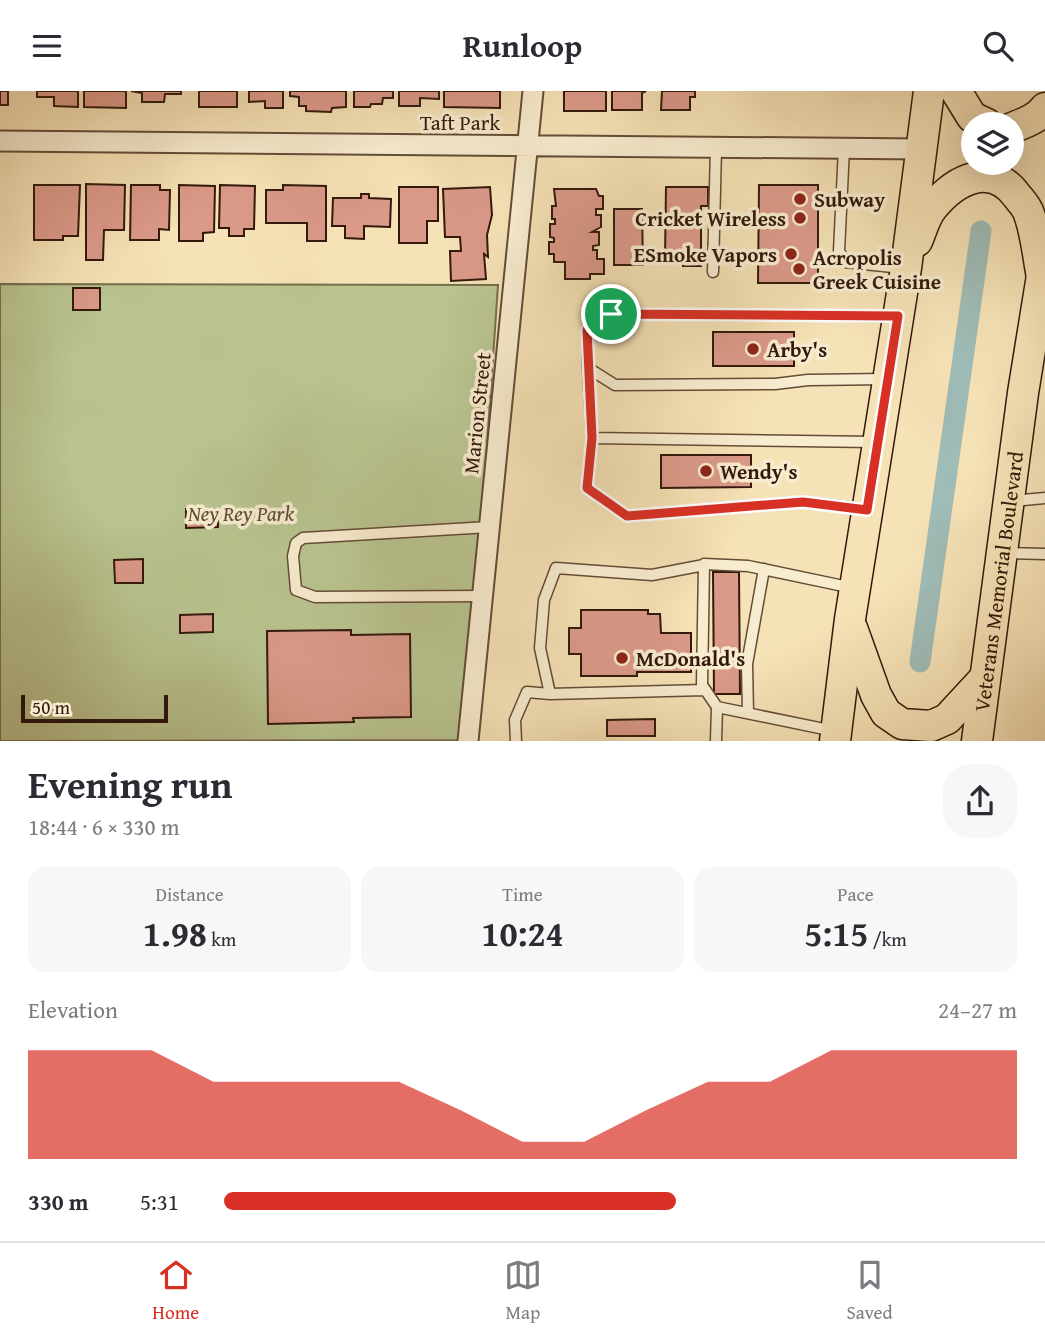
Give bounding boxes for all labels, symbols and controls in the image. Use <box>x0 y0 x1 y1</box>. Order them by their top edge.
text: Runloop <box>463 22 582 69</box>
icon: menu <box>28 27 66 65</box>
icon: search <box>979 27 1017 65</box>
street label: Taft Park <box>420 107 500 138</box>
map controls <box>961 112 1024 175</box>
button: layers <box>961 112 1024 175</box>
place label: Subway <box>814 184 885 215</box>
marker: Subway <box>792 191 808 207</box>
place label: Cricket Wireless <box>635 203 786 234</box>
marker: Cricket Wireless <box>792 210 808 226</box>
place label: ESmoke Vapors <box>634 239 777 270</box>
place label: Acropolis Greek Cuisine <box>813 242 941 297</box>
marker: ESmoke Vapors <box>783 246 799 262</box>
marker: Acropolis Greek Cuisine <box>791 261 807 277</box>
pin <box>581 284 641 344</box>
icon: arrive <box>592 295 630 333</box>
place label: Arby's <box>767 334 827 365</box>
marker: Arby's <box>745 341 761 357</box>
street label: Marion Street <box>455 350 499 475</box>
street label: Veterans Memorial Boulevard <box>966 449 1031 713</box>
place label: Wendy's <box>720 456 797 487</box>
marker: Wendy's <box>698 463 714 479</box>
park label: Ney Rey Park <box>187 498 294 529</box>
place label: McDonald's <box>636 643 745 674</box>
marker: McDonald's <box>614 650 630 666</box>
scale bar <box>21 691 168 723</box>
text: 50 m <box>32 693 70 721</box>
text: Evening run <box>28 756 232 812</box>
button: share <box>943 764 1017 838</box>
text: 18:44 · 6 × 330 m <box>28 810 180 843</box>
text: Distance <box>155 880 224 908</box>
text: Time <box>502 880 543 908</box>
text: Pace <box>837 880 874 908</box>
text: 1.98 <box>143 908 207 959</box>
text: 10:24 <box>481 908 564 959</box>
text: 5:15 <box>804 908 868 959</box>
text: km <box>207 925 236 953</box>
text: /km <box>868 925 907 953</box>
text: Elevation <box>28 993 118 1026</box>
text: 24–27 m <box>938 993 1017 1026</box>
text: 330 m <box>28 1185 89 1218</box>
text: 5:31 <box>140 1185 179 1218</box>
tab: Home <box>152 1256 199 1326</box>
tab: Map <box>504 1256 542 1326</box>
tab: Saved <box>847 1256 893 1326</box>

